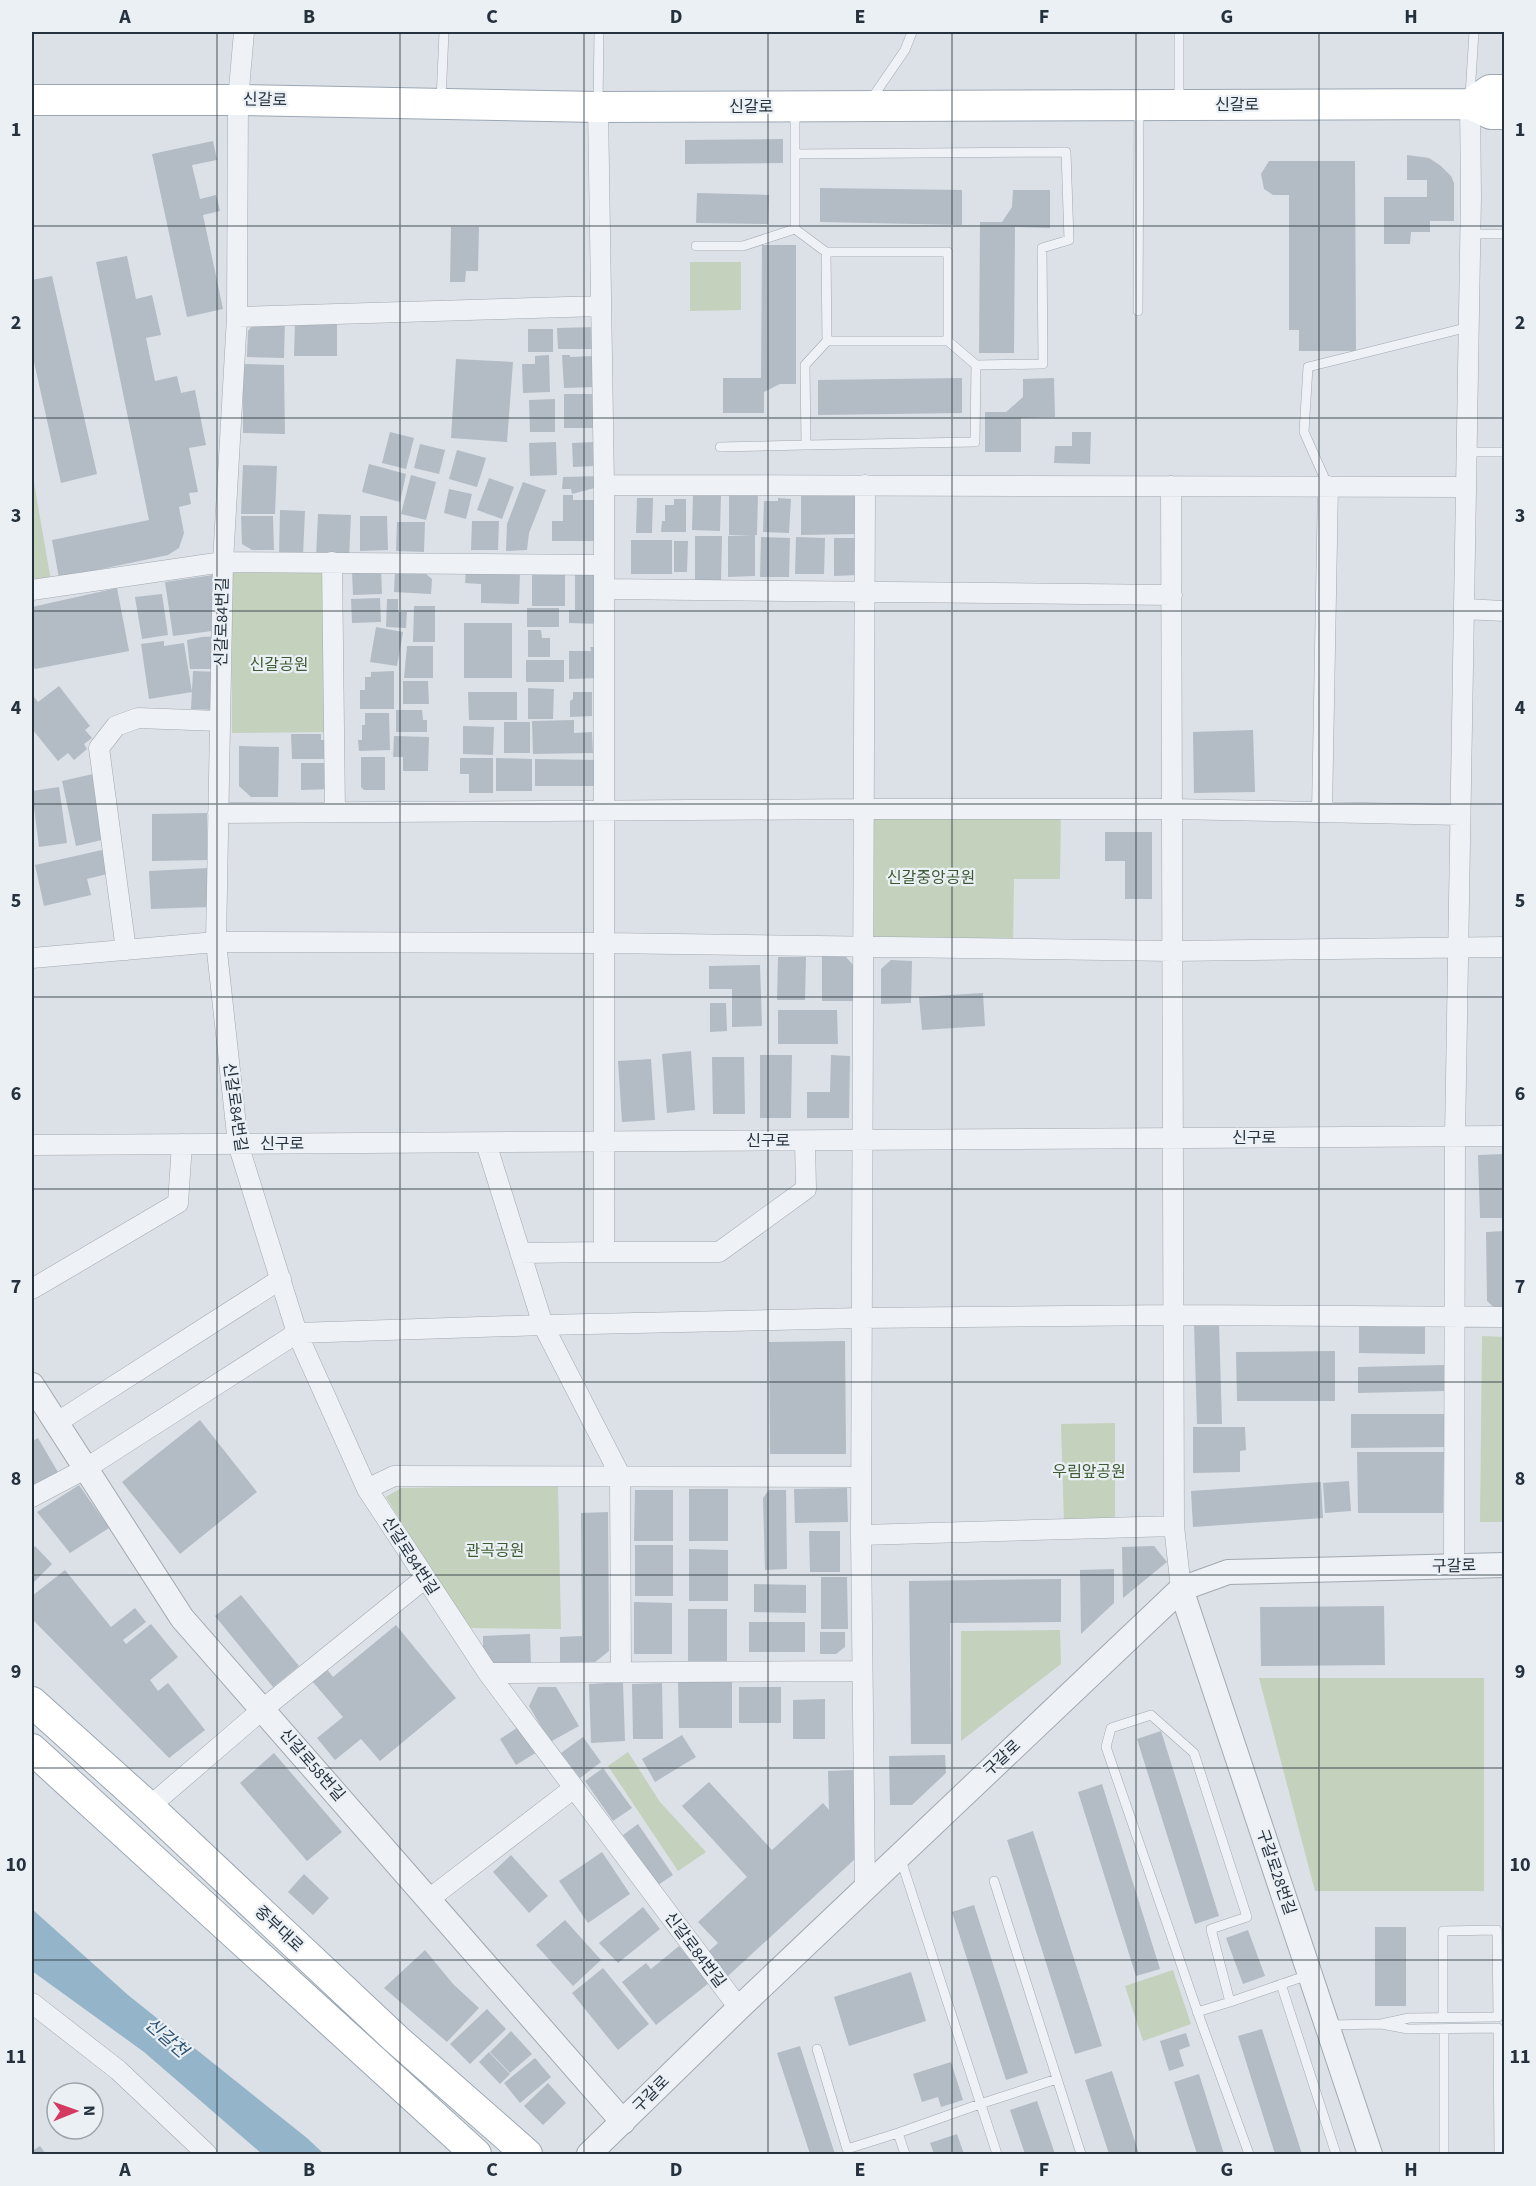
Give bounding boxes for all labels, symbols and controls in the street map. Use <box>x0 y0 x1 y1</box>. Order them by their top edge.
text: A <box>118 3 131 31</box>
text: B <box>303 3 315 31</box>
text: C <box>486 3 498 31</box>
text: D <box>670 3 682 31</box>
text: E <box>855 3 865 31</box>
text: F <box>1039 3 1049 31</box>
text: G <box>1221 3 1233 31</box>
text: H <box>1404 3 1418 31</box>
street label: 신갈로 <box>243 89 288 111</box>
street label: 신갈로 <box>1215 94 1259 116</box>
street label: 신갈로 <box>729 96 773 118</box>
text: 1 <box>11 116 21 144</box>
text: 1 <box>1515 116 1525 144</box>
text: 2 <box>11 309 21 337</box>
text: 2 <box>1515 309 1525 337</box>
text: 3 <box>11 502 21 530</box>
text: 3 <box>1515 502 1525 530</box>
street label: 신갈로84번길 <box>210 577 234 667</box>
park label: 신갈공원 <box>250 654 308 676</box>
text: 4 <box>11 694 22 722</box>
text: 4 <box>1515 694 1526 722</box>
park label: 신갈중앙공원 <box>887 867 975 889</box>
text: 5 <box>11 887 21 915</box>
text: 5 <box>1515 887 1525 915</box>
street label: 신갈로84번길 <box>218 1061 252 1153</box>
text: 6 <box>11 1080 21 1108</box>
text: 6 <box>1515 1080 1525 1108</box>
street label: 신구로 <box>1232 1127 1276 1149</box>
street label: 신구로 <box>746 1130 790 1152</box>
street label: 신구로 <box>260 1133 304 1155</box>
text: 7 <box>11 1273 21 1301</box>
text: 7 <box>1515 1273 1525 1301</box>
park label: 우림앞공원 <box>1052 1461 1126 1483</box>
text: 8 <box>11 1465 21 1493</box>
text: 8 <box>1515 1465 1525 1493</box>
street label: 신갈로84번길 <box>376 1512 444 1600</box>
park label: 관곡공원 <box>466 1540 524 1562</box>
street label: 구갈로 <box>1432 1555 1477 1577</box>
text: 9 <box>11 1658 21 1686</box>
text: 9 <box>1515 1658 1525 1686</box>
street label: 신갈로58번길 <box>274 1724 350 1806</box>
street label: 구갈로 <box>978 1735 1026 1781</box>
street label: 구갈로28번길 <box>1251 1826 1301 1918</box>
text: 10 <box>5 1851 27 1879</box>
text: 10 <box>1509 1851 1531 1879</box>
street label: 중부대로 <box>250 1901 308 1957</box>
street label: 신갈로84번길 <box>659 1908 731 1992</box>
water label: 신갈천 <box>139 2012 195 2065</box>
text: 11 <box>5 2043 27 2071</box>
text: 11 <box>1509 2043 1531 2071</box>
street label: 구갈로 <box>628 2070 675 2117</box>
north arrow <box>45 2081 105 2141</box>
text: N <box>78 2105 100 2116</box>
text: A <box>118 2156 131 2184</box>
text: B <box>303 2156 315 2184</box>
text: C <box>486 2156 498 2184</box>
text: D <box>670 2156 682 2184</box>
text: E <box>855 2156 865 2184</box>
text: F <box>1039 2156 1049 2184</box>
text: G <box>1221 2156 1233 2184</box>
text: H <box>1404 2156 1418 2184</box>

